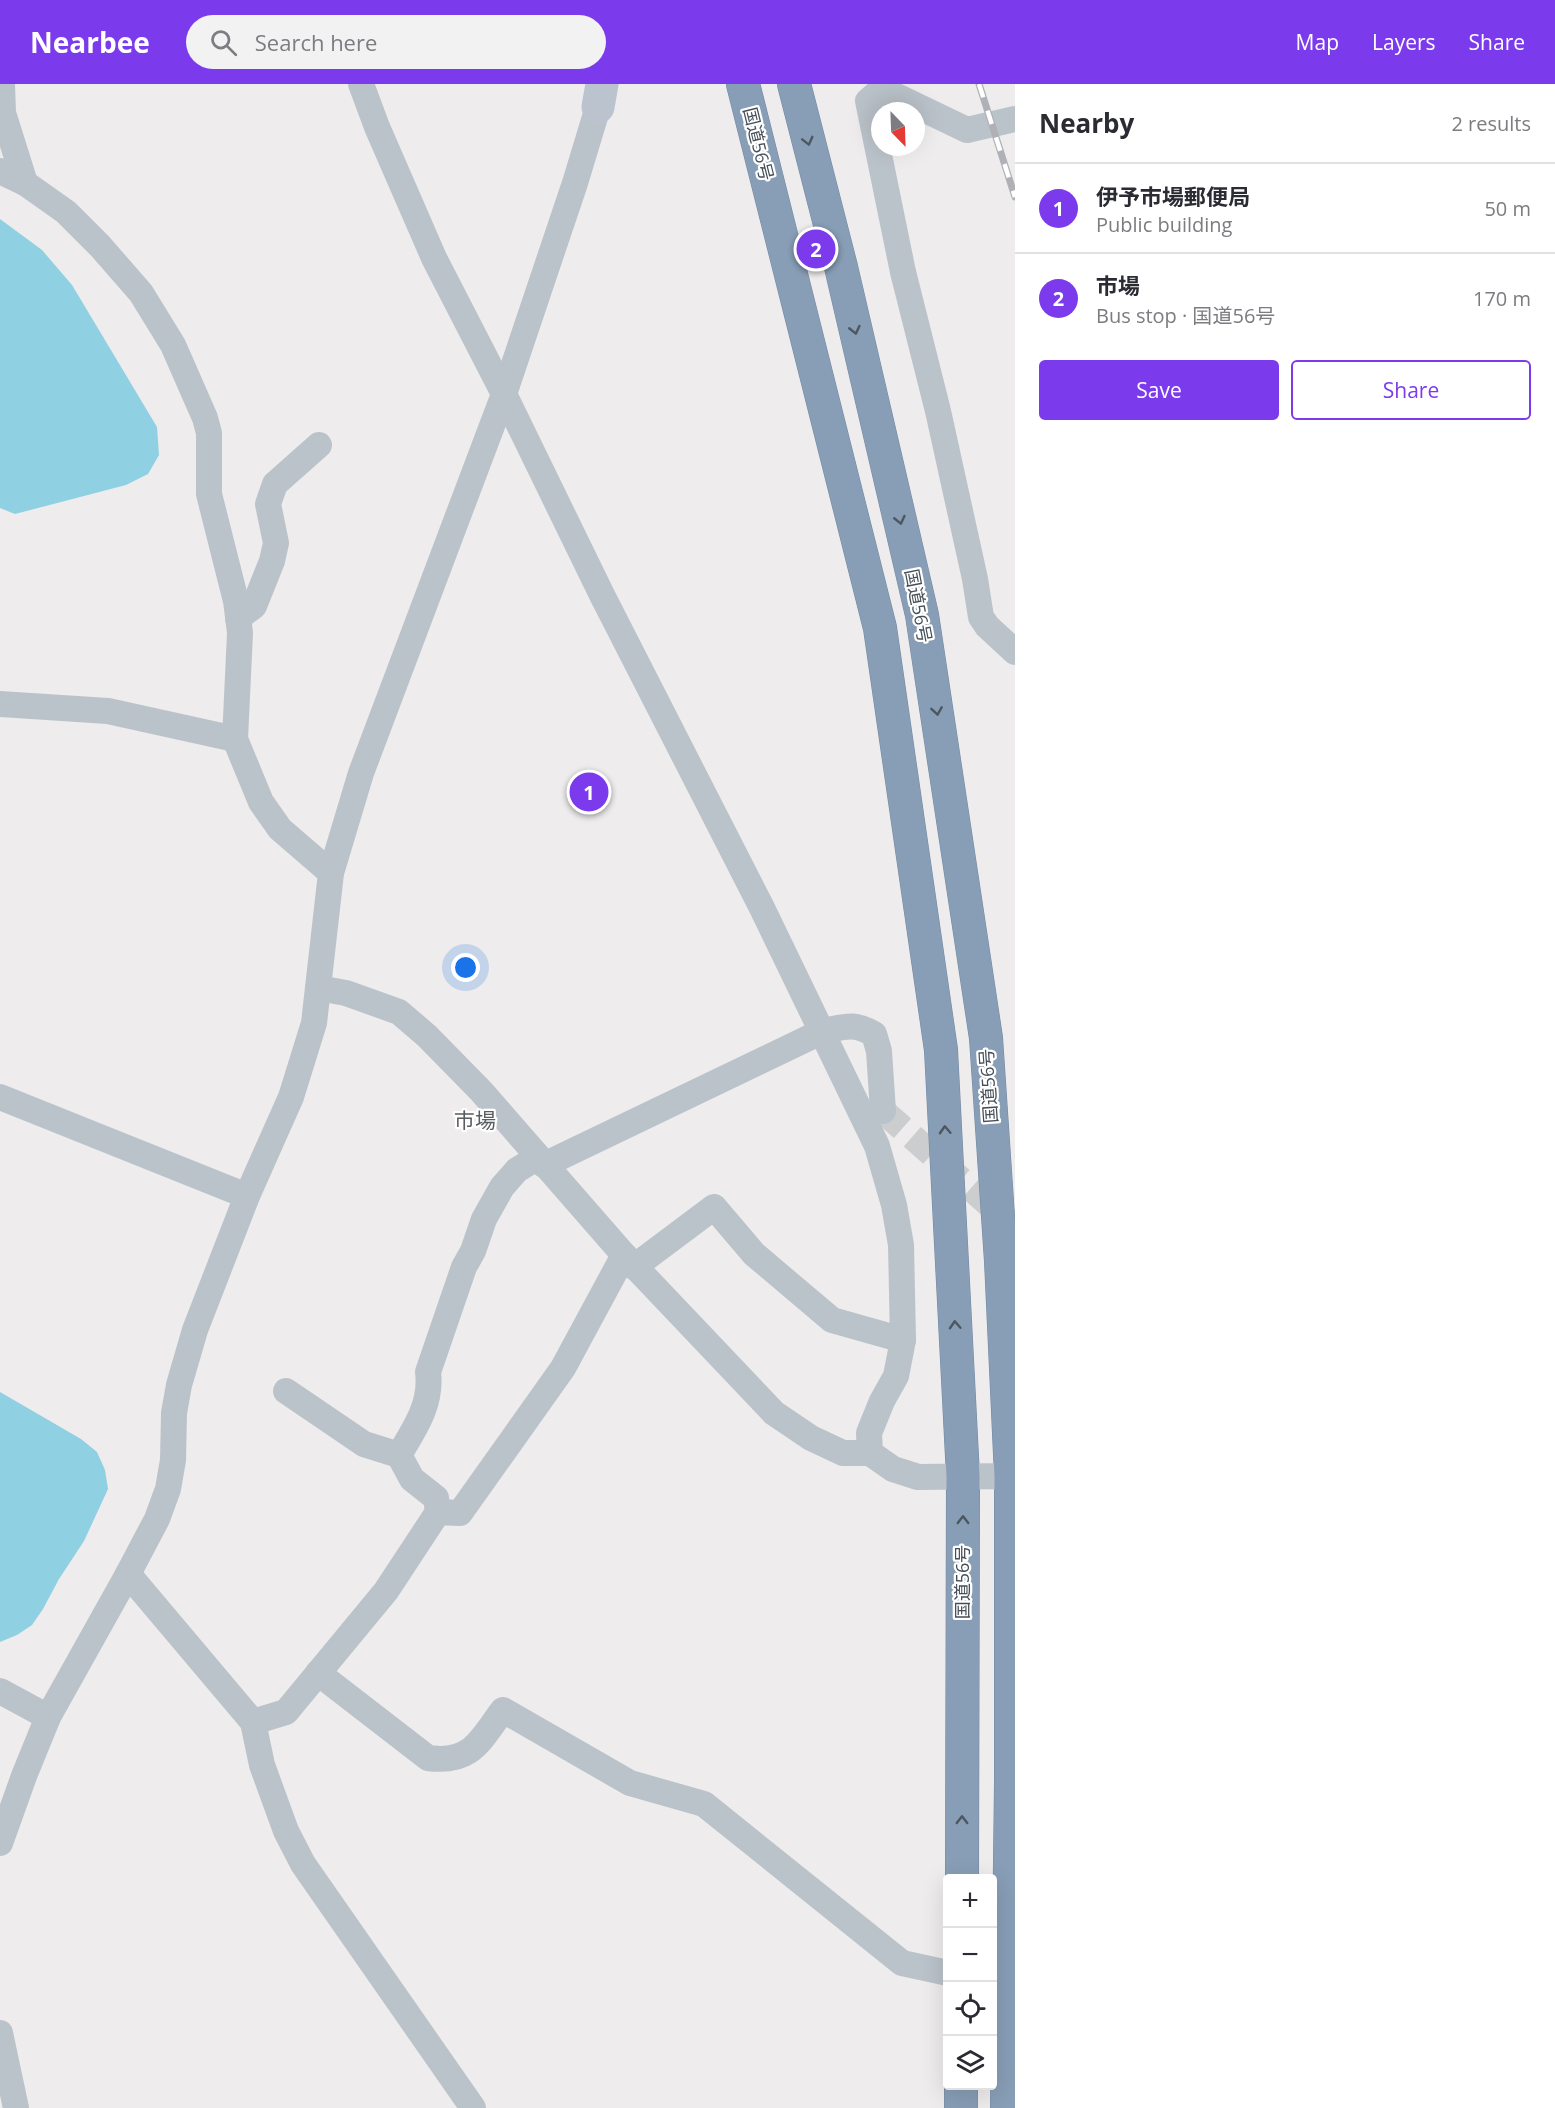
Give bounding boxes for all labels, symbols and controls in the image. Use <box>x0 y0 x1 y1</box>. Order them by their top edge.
search box <box>186 15 606 69</box>
text: Nearbee <box>30 23 150 61</box>
icon: search <box>207 26 240 59</box>
text: Search here <box>255 27 377 57</box>
text: Map <box>1296 28 1339 56</box>
text: Layers <box>1372 28 1436 56</box>
text: Share <box>1469 28 1525 56</box>
north arrow <box>871 102 925 156</box>
street label: 国道56号 <box>738 105 780 183</box>
text: Nearby <box>1039 105 1134 141</box>
text: 2 results <box>1451 110 1531 137</box>
one-way arrow <box>801 136 814 146</box>
text: 伊予市場郵便局 <box>1096 181 1250 211</box>
text: 1 <box>1053 195 1064 222</box>
text: 50 m <box>1484 195 1531 222</box>
text: Public building <box>1096 211 1232 238</box>
pin: 2 <box>796 226 836 272</box>
text: 市場 <box>1096 270 1140 300</box>
text: 2 <box>1053 285 1064 312</box>
text: 170 m <box>1473 285 1531 312</box>
text: Bus stop · 国道56号 <box>1096 302 1275 329</box>
one-way arrow <box>848 325 861 335</box>
button: Save <box>1039 360 1279 420</box>
button: Share <box>1291 360 1531 420</box>
one-way arrow <box>892 515 905 525</box>
street label: 国道56号 <box>900 567 938 645</box>
one-way arrow <box>930 707 942 716</box>
pin: 1 <box>570 770 608 814</box>
your location <box>451 953 480 982</box>
street label: 国道56号 <box>973 1048 1003 1124</box>
district label: 市場 <box>454 1106 496 1134</box>
one-way arrow <box>939 1126 952 1135</box>
one-way arrow <box>949 1321 962 1330</box>
one-way arrow <box>957 1516 969 1525</box>
street label: 国道56号 <box>950 1545 974 1619</box>
one-way arrow <box>956 1816 968 1825</box>
map controls <box>943 1874 997 2090</box>
button: + <box>943 1874 997 1928</box>
button: − <box>943 1928 997 1982</box>
button: locate <box>943 1982 997 2036</box>
button: layers <box>943 2036 997 2090</box>

